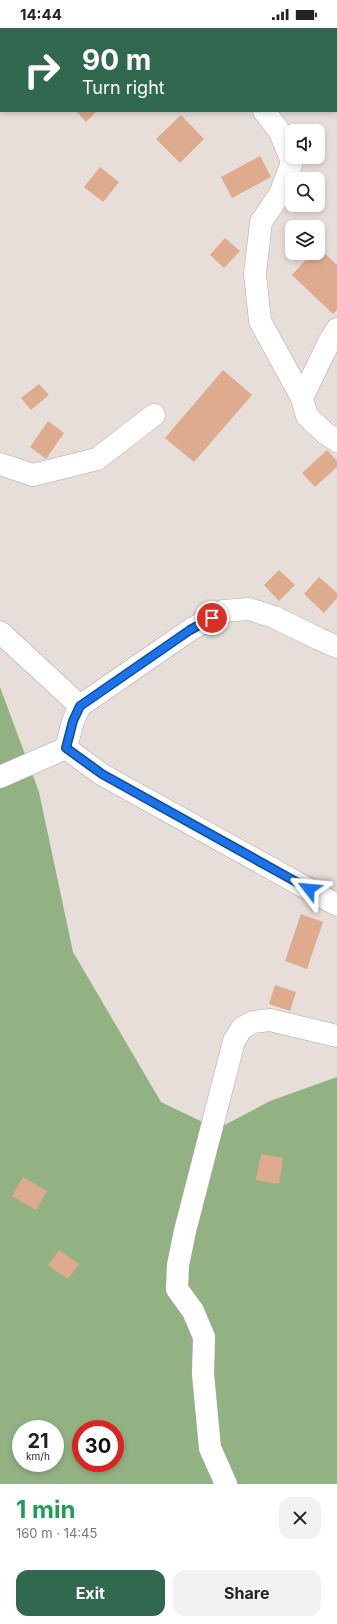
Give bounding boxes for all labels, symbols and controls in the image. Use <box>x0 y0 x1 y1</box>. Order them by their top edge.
text: 14:44 <box>20 5 62 24</box>
text: 90 m <box>82 43 151 77</box>
icon: right <box>16 44 68 96</box>
text: Turn right <box>82 77 165 98</box>
map controls <box>285 124 325 260</box>
button: sound <box>285 124 325 164</box>
button: search <box>285 172 325 212</box>
button: layers <box>285 220 325 260</box>
pin <box>195 601 229 635</box>
icon: arrive <box>201 607 223 629</box>
position arrow <box>288 868 330 910</box>
speed limit sign: 30 <box>72 1420 124 1472</box>
text: 21 <box>27 1429 49 1453</box>
text: km/h <box>26 1450 50 1462</box>
text: 1 min <box>16 1495 75 1524</box>
button: close <box>279 1497 321 1539</box>
text: 160 m · 14:45 <box>16 1525 97 1541</box>
button: Exit <box>16 1570 165 1616</box>
button: Share <box>173 1570 321 1616</box>

